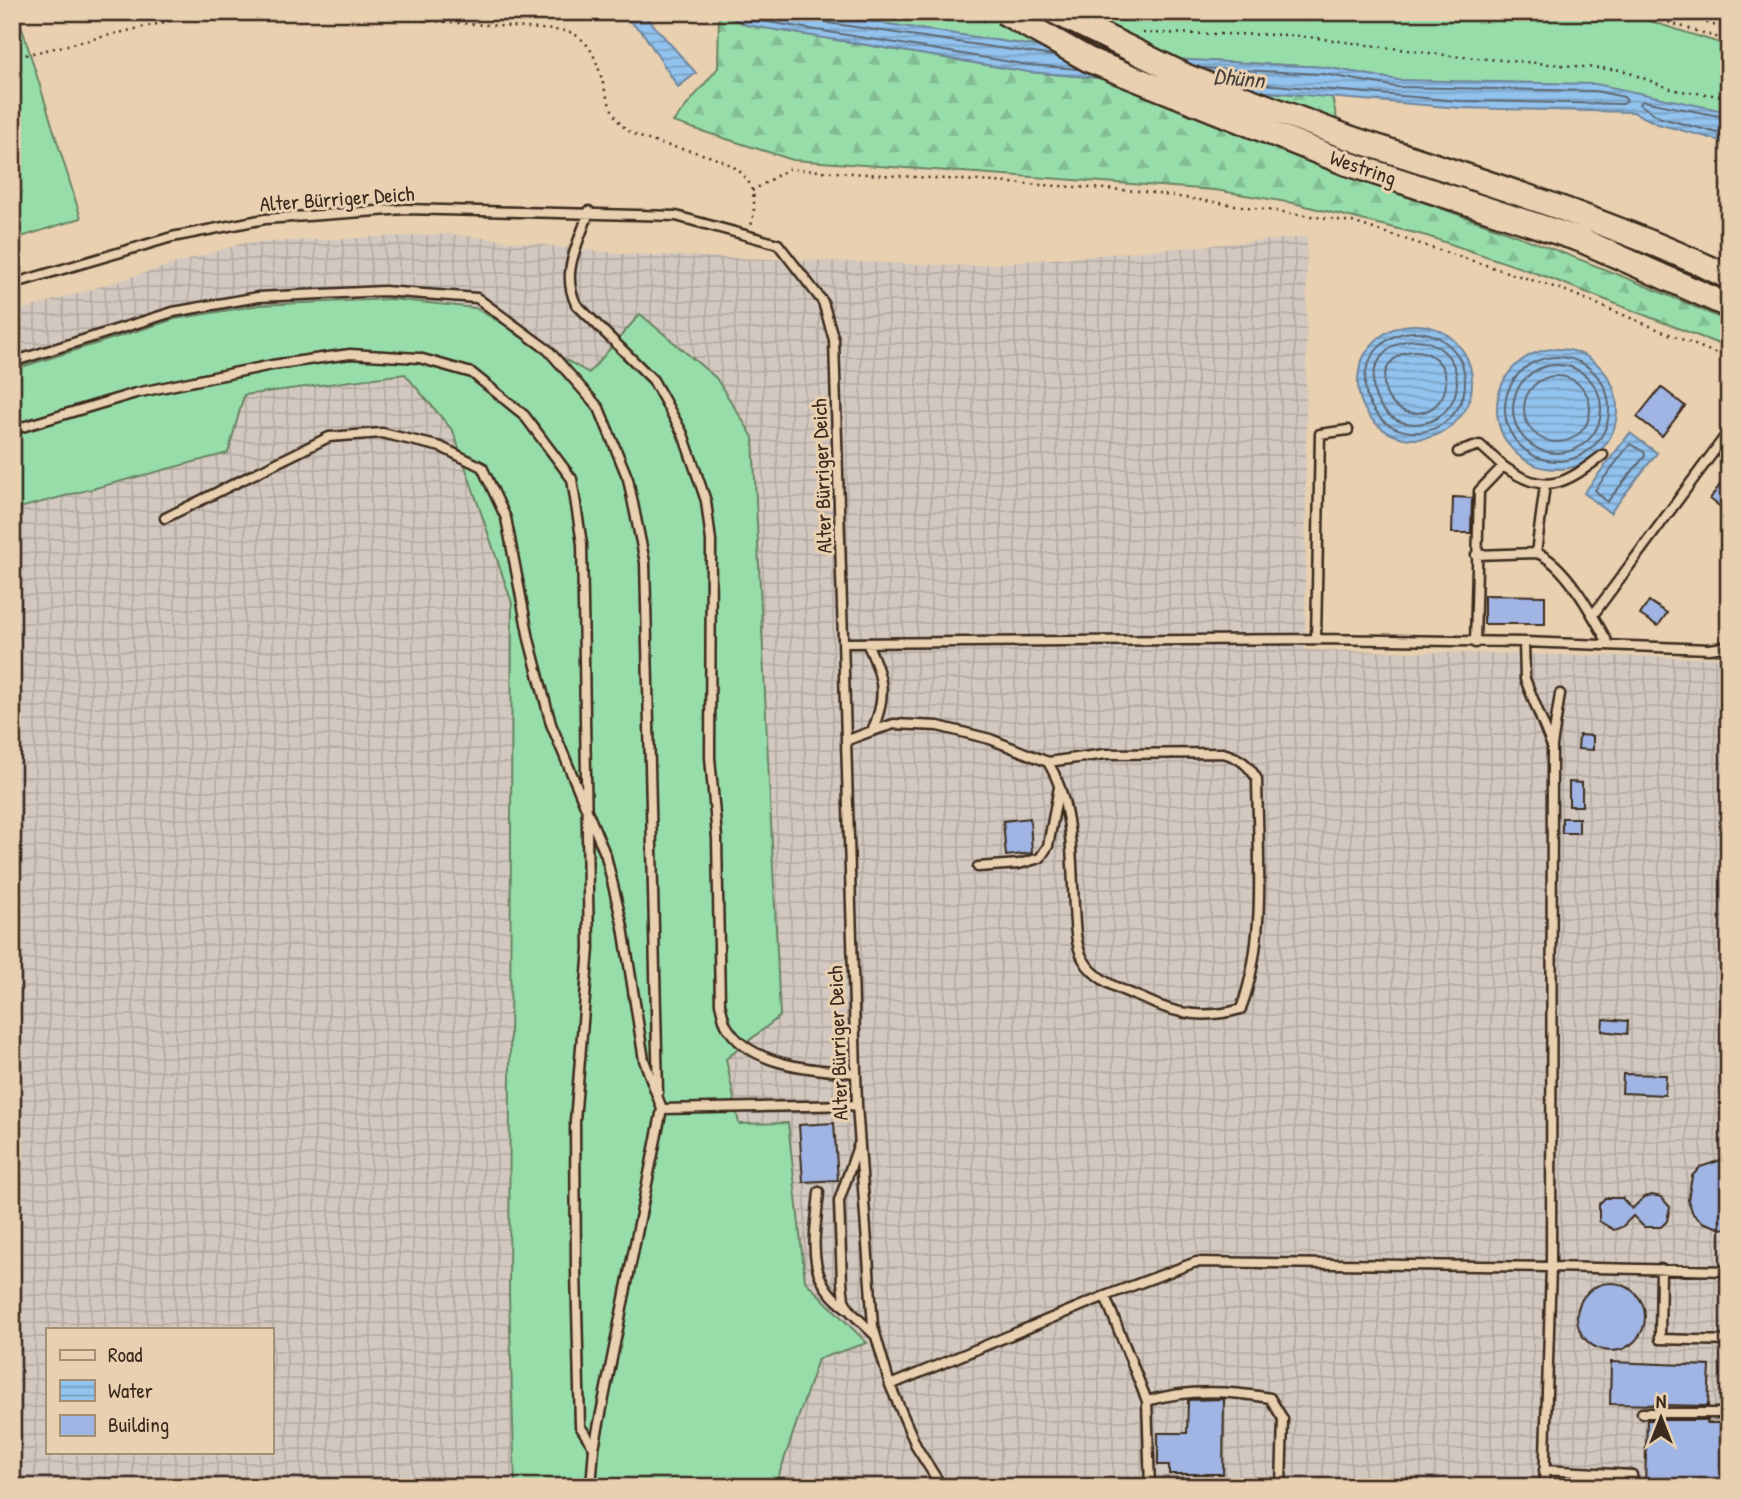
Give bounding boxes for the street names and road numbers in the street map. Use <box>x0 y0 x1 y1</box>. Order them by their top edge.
street label: Westring <box>1326 143 1400 192</box>
street label: Alter Bürriger Deich <box>259 179 415 218</box>
street label: Alter Bürriger Deich <box>804 398 839 554</box>
street label: Alter Bürriger Deich <box>820 965 855 1121</box>

